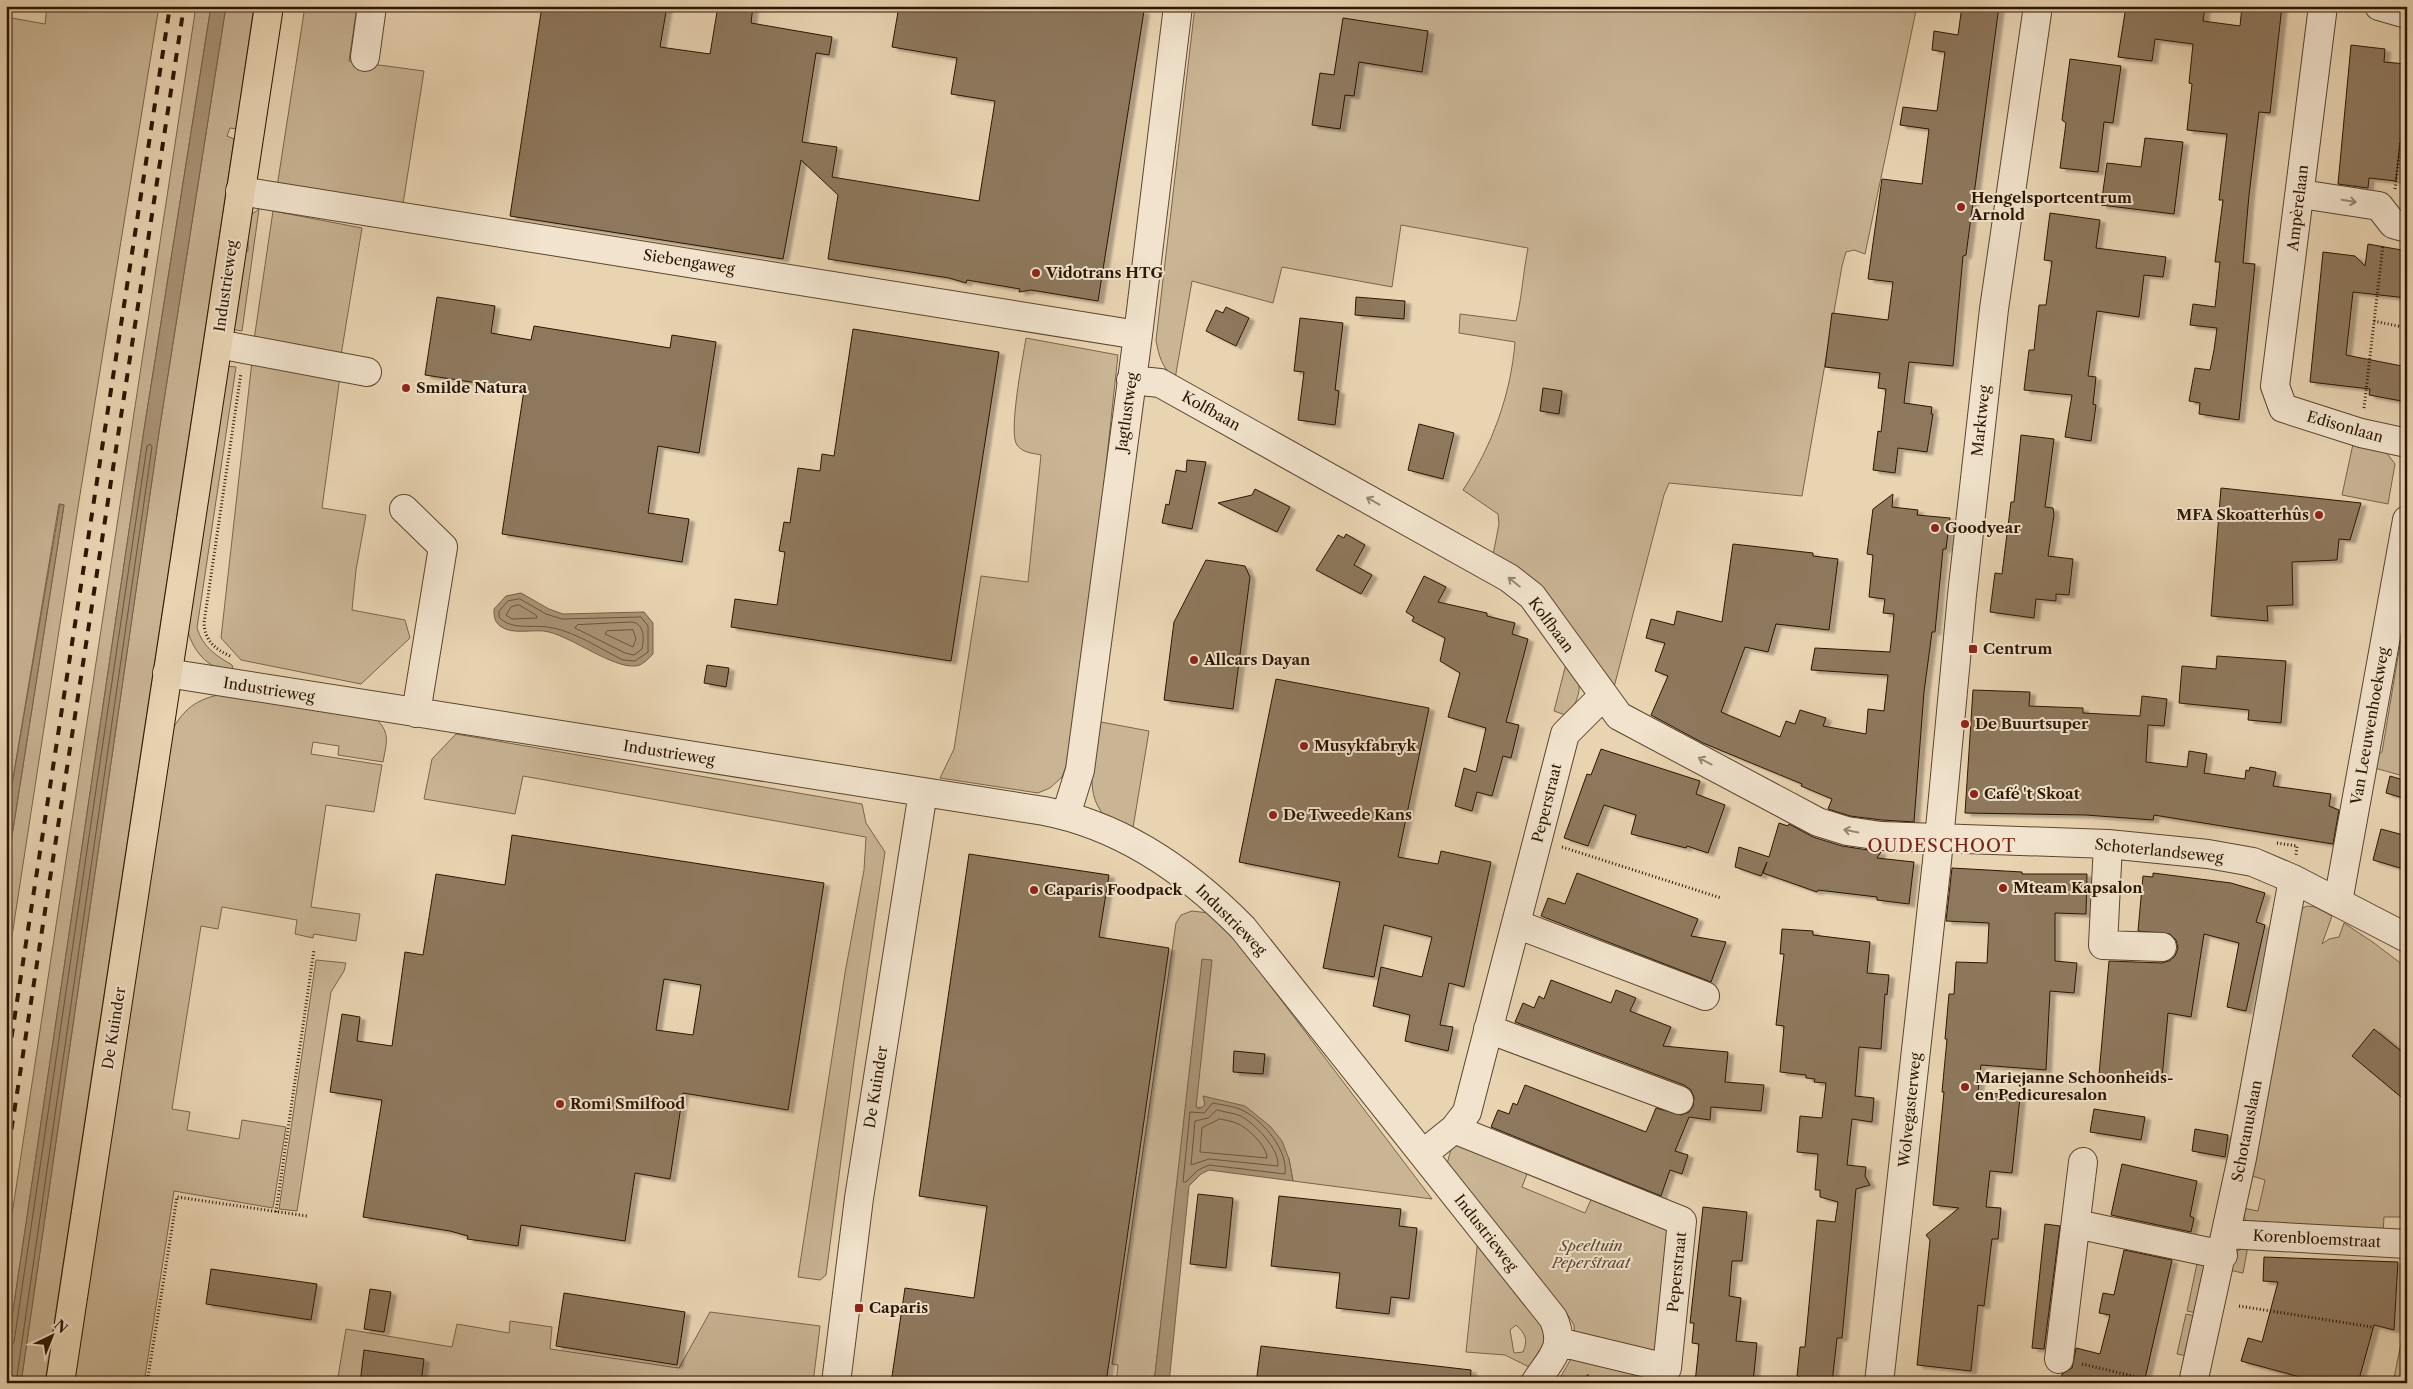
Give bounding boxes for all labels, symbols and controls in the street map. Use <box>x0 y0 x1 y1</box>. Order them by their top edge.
street label: Ampèrelaan <box>2283 163 2312 253</box>
place label: Hengelsportcentrum Arnold <box>1970 188 2132 224</box>
one-way arrow <box>2340 196 2356 206</box>
marker: Hengelsportcentrum Arnold <box>1955 201 1967 213</box>
street label: Industrieweg <box>210 239 241 333</box>
street label: Siebengaweg <box>642 245 736 278</box>
place label: Vidotrans HTG <box>1045 263 1163 282</box>
marker: Vidotrans HTG <box>1030 267 1042 279</box>
street label: Jagtlustweg <box>1111 371 1141 455</box>
place label: Smilde Natura <box>416 378 527 397</box>
marker: Smilde Natura <box>400 382 412 394</box>
street label: Marktweg <box>1967 384 1994 457</box>
street label: Kolfbaan <box>1179 387 1244 435</box>
street label: Edisonlaan <box>2305 407 2386 447</box>
one-way arrow <box>1366 496 1381 506</box>
place label: MFA Skoatterhûs <box>2176 505 2309 524</box>
marker: MFA Skoatterhûs <box>2313 509 2325 521</box>
place label: Goodyear <box>1945 518 2021 537</box>
marker: Goodyear <box>1929 522 1941 534</box>
one-way arrow <box>1508 576 1521 587</box>
street label: Kolfbaan <box>1524 593 1579 657</box>
place label: Centrum <box>1983 639 2053 658</box>
marker: Centrum <box>1967 643 1979 655</box>
street label: Van Leeuwenhoekweg <box>2346 645 2393 807</box>
place label: Allcars Dayan <box>1203 650 1311 669</box>
marker: Allcars Dayan <box>1188 654 1200 666</box>
street label: Industrieweg <box>222 673 316 706</box>
place label: De Buurtsuper <box>1975 714 2089 733</box>
marker: De Buurtsuper <box>1959 718 1971 730</box>
street label: Industrieweg <box>622 736 716 769</box>
place label: Musykfabryk <box>1314 736 1417 755</box>
marker: Musykfabryk <box>1298 740 1310 752</box>
one-way arrow <box>1697 756 1712 766</box>
street label: Peperstraat <box>1527 761 1566 844</box>
place label: Café 't Skoat <box>1984 784 2080 803</box>
marker: Café 't Skoat <box>1968 788 1980 800</box>
place label: De Tweede Kans <box>1283 805 1412 824</box>
marker: De Tweede Kans <box>1267 809 1279 821</box>
one-way arrow <box>1843 825 1859 835</box>
street label: Schoterlandseweg <box>2094 834 2224 867</box>
district label: OUDESCHOOT <box>1868 835 2016 857</box>
place label: Mteam Kapsalon <box>2013 878 2143 897</box>
place label: Caparis Foodpack <box>1044 880 1184 899</box>
street label: Industrieweg <box>1192 880 1271 959</box>
marker: Mteam Kapsalon <box>1997 882 2009 894</box>
marker: Caparis Foodpack <box>1028 884 1040 896</box>
street label: De Kuinder <box>98 985 130 1071</box>
street label: De Kuinder <box>860 1044 892 1130</box>
street label: Wolvegasterweg <box>1894 1052 1925 1169</box>
place label: Mariejanne Schoonheids- en Pedicuresalon <box>1975 1068 2174 1104</box>
street label: Schotanuslaan <box>2227 1078 2266 1184</box>
marker: Mariejanne Schoonheids- en Pedicuresalon <box>1959 1081 1971 1093</box>
place label: Romi Smilfood <box>570 1094 685 1113</box>
marker: Romi Smilfood <box>554 1098 566 1110</box>
street label: Industrieweg <box>1450 1190 1522 1275</box>
street label: Korenbloemstraat <box>2252 1226 2382 1251</box>
street label: Peperstraat <box>1663 1230 1690 1313</box>
park label: Speeltuin Peperstraat <box>1551 1236 1631 1272</box>
place label: Caparis <box>869 1298 928 1317</box>
marker: Caparis <box>853 1302 865 1314</box>
north arrow <box>28 1312 78 1362</box>
text: N <box>50 1316 71 1337</box>

